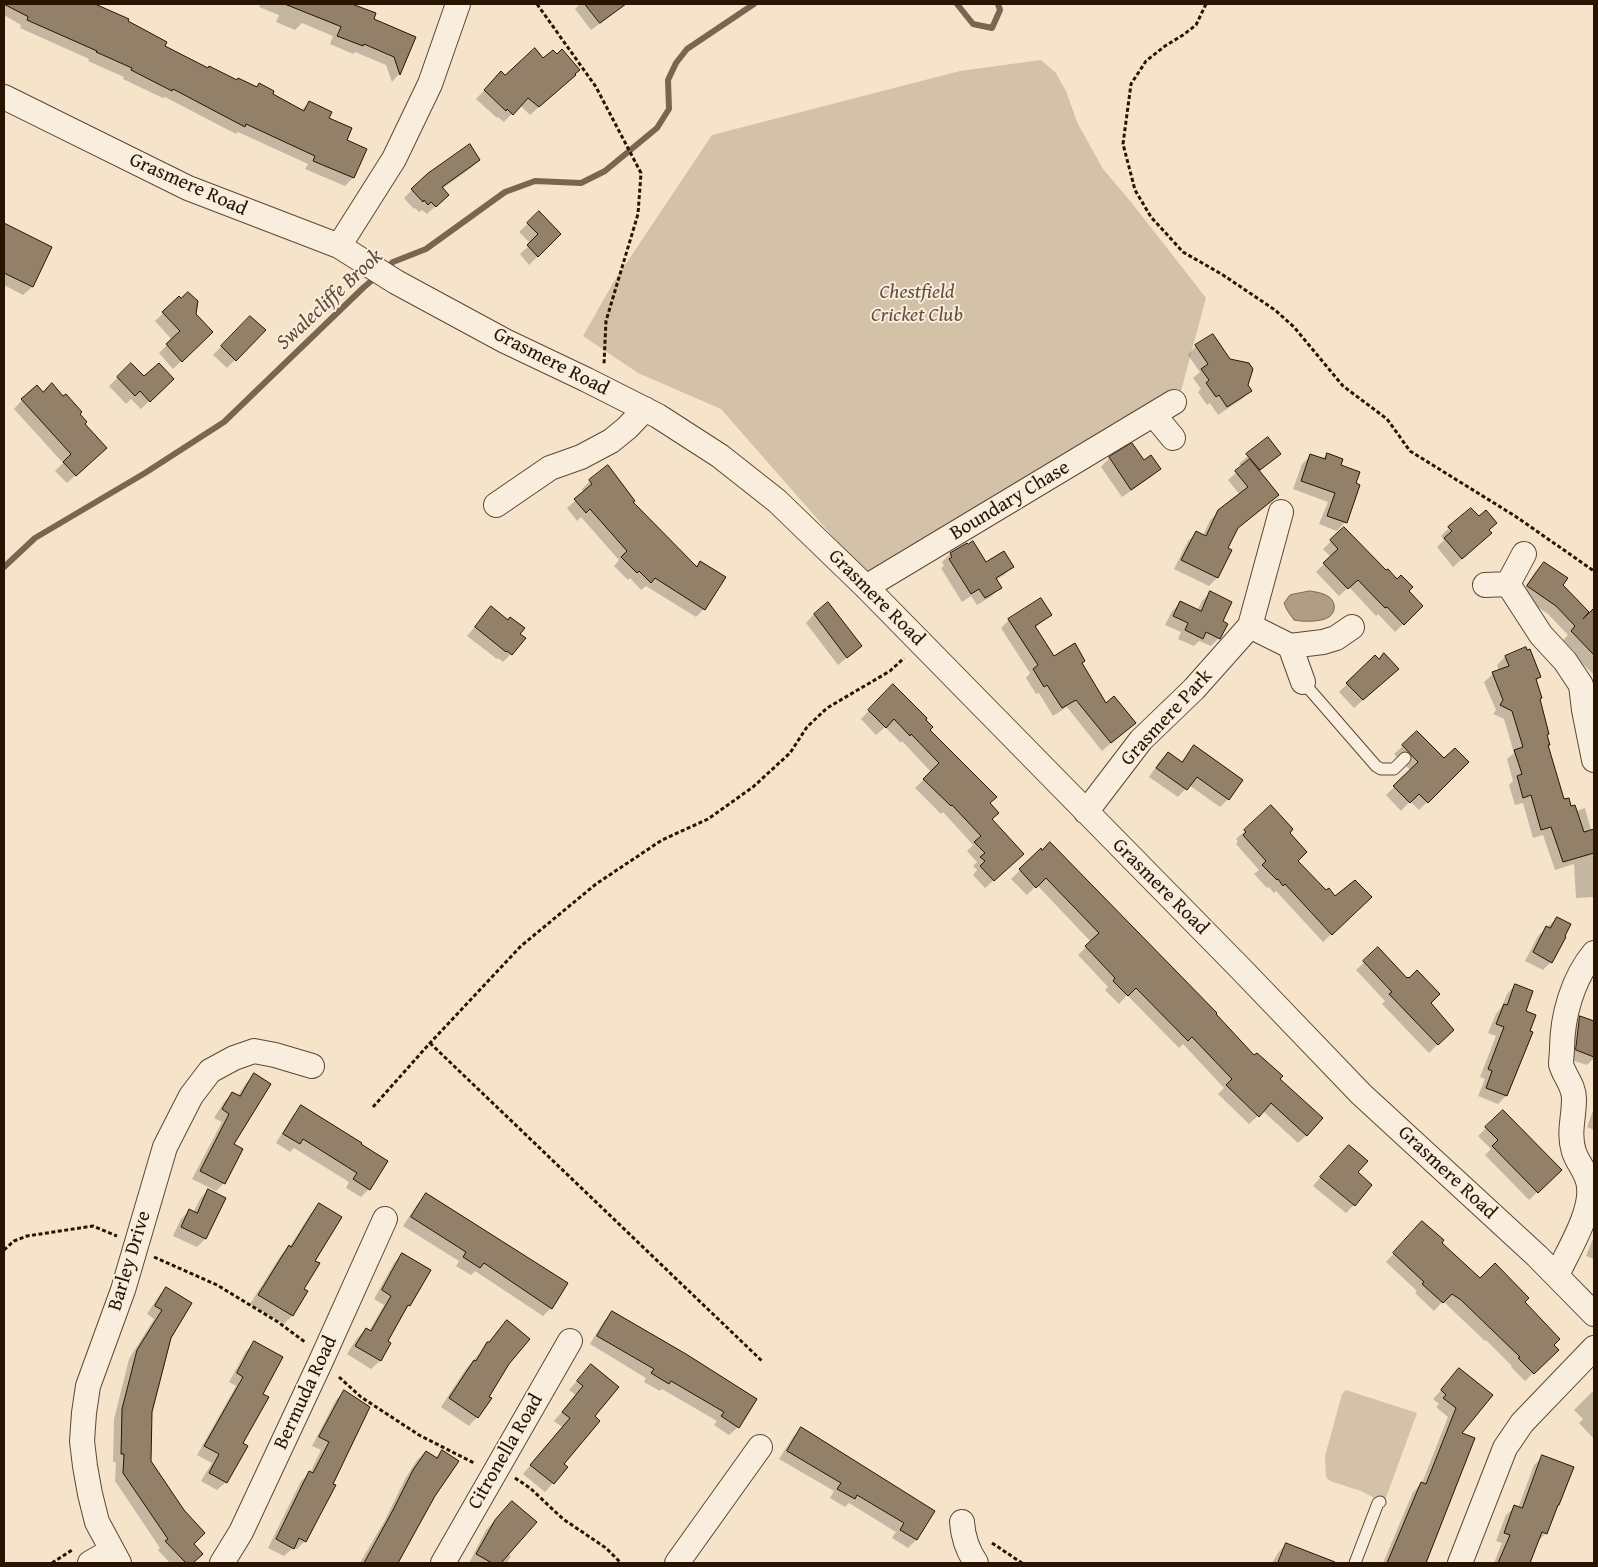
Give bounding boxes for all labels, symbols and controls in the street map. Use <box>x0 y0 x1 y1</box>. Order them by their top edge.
street label: Grasmere Road <box>125 148 251 222</box>
water label: Swalecliffe Brook <box>272 244 388 356</box>
park label: Chestfield Cricket Club <box>871 281 963 328</box>
street label: Grasmere Road <box>489 323 613 401</box>
street label: Boundary Chase <box>946 456 1074 546</box>
street label: Grasmere Road <box>823 545 929 651</box>
street label: Grasmere Park <box>1116 665 1218 771</box>
street label: Grasmere Road <box>1107 834 1213 940</box>
street label: Grasmere Road <box>1393 1121 1501 1225</box>
street label: Barley Drive <box>103 1208 157 1314</box>
street label: Bermuda Road <box>269 1332 343 1454</box>
street label: Citronella Road <box>463 1390 549 1514</box>

